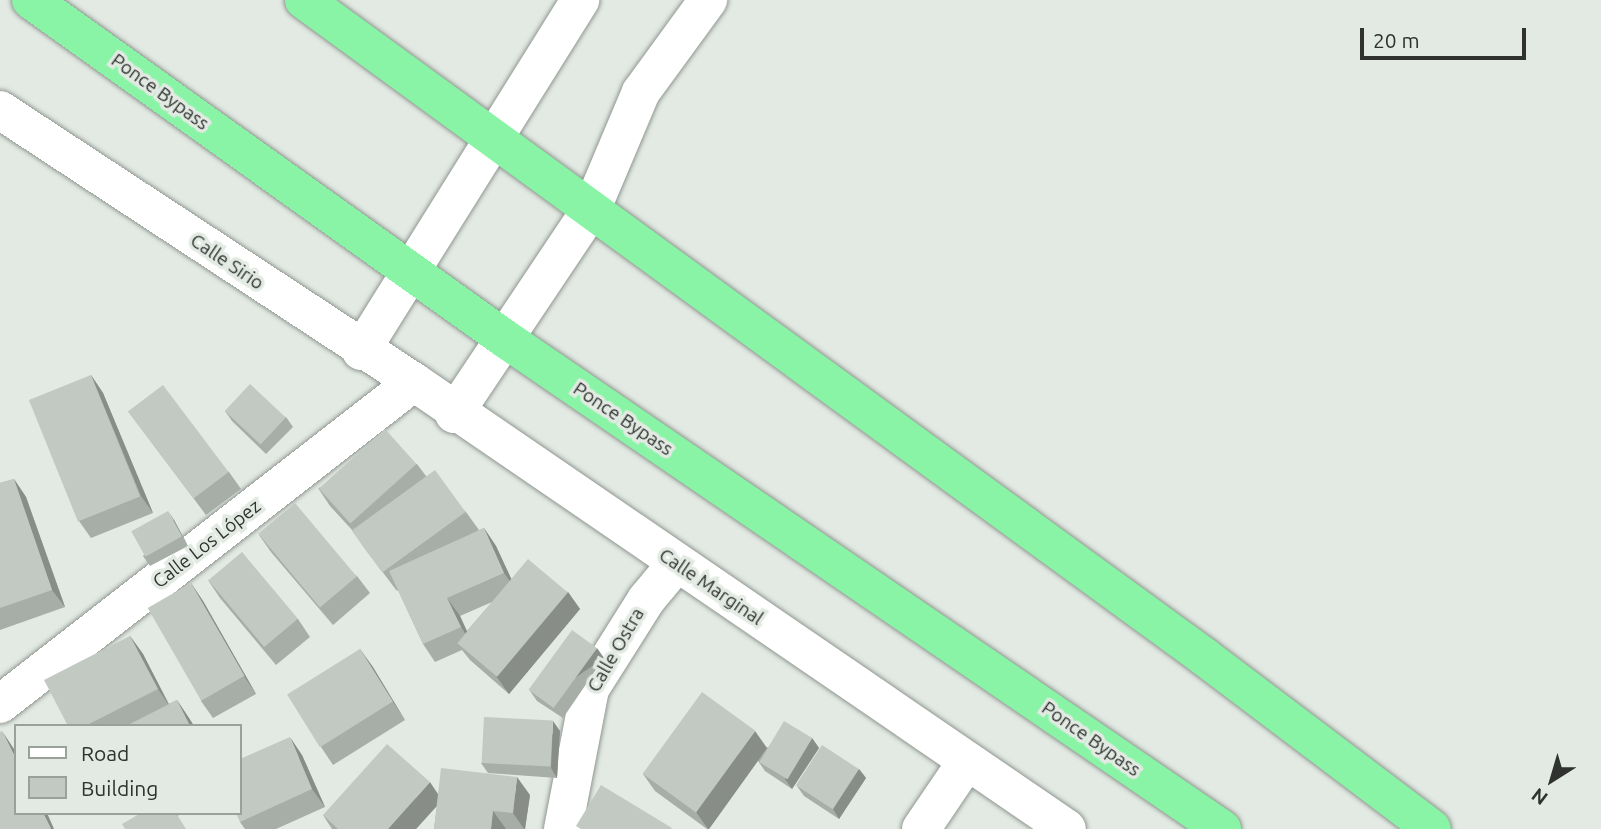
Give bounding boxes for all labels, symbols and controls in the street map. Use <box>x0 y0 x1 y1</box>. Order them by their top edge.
scale bar <box>1363 14 1529 58</box>
text: 20 m <box>1373 28 1420 52</box>
street label: Ponce Bypass <box>107 49 213 135</box>
street label: Calle Sirio <box>186 229 268 295</box>
street label: Ponce Bypass <box>569 377 677 461</box>
street label: Calle Los López <box>148 495 266 593</box>
street label: Calle Marginal <box>655 544 767 630</box>
street label: Calle Ostra <box>583 604 649 696</box>
street label: Ponce Bypass <box>1037 697 1145 781</box>
legend <box>14 724 242 815</box>
text: Road <box>81 741 129 765</box>
north arrow <box>1517 745 1587 815</box>
text: Building <box>81 776 158 800</box>
text: N <box>1527 784 1552 810</box>

